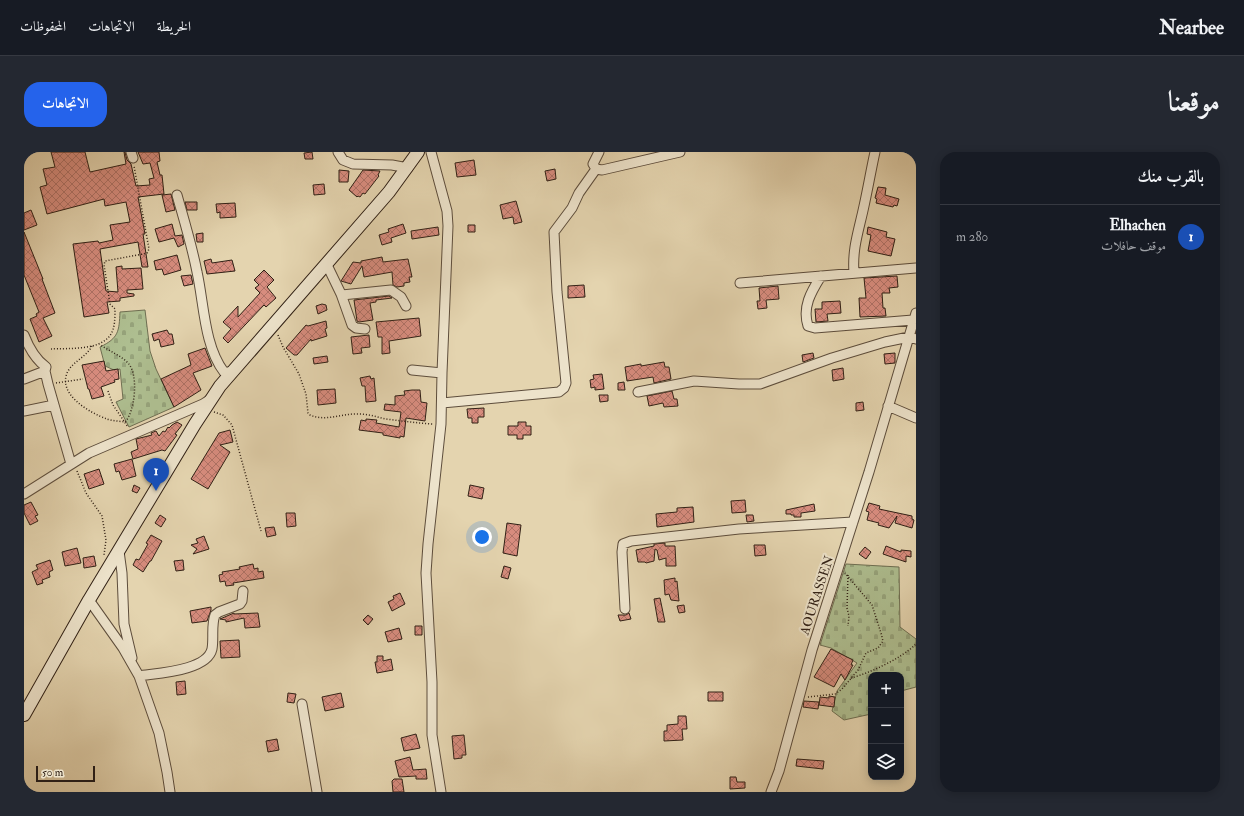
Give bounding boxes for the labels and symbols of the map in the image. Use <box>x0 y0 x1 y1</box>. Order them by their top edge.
pin: 1 <box>143 458 169 491</box>
your location <box>472 527 492 547</box>
street label: AOURASSEN <box>796 553 837 638</box>
scale bar <box>36 764 95 783</box>

